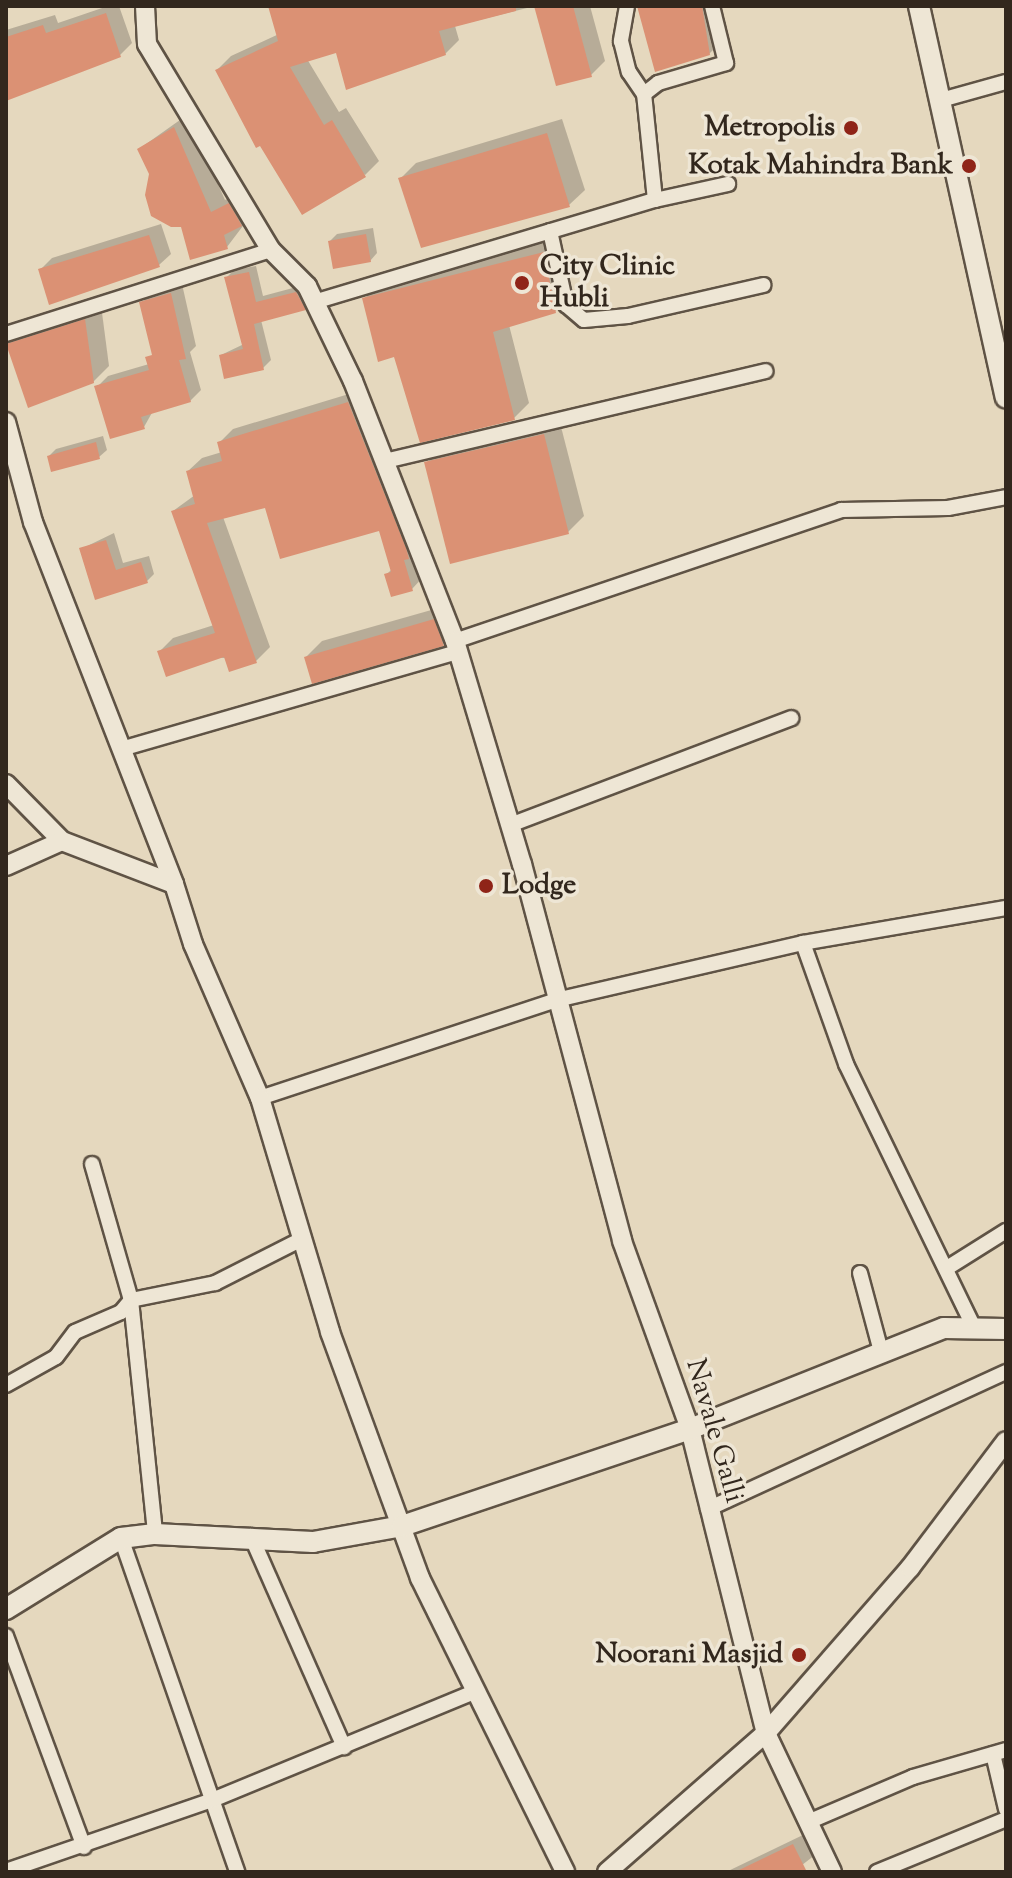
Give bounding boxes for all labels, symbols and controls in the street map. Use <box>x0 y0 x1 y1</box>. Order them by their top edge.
place label: Metropolis <box>704 111 835 145</box>
marker: Metropolis <box>842 119 860 137</box>
place label: Kotak Mahindra Bank <box>689 149 953 183</box>
marker: Kotak Mahindra Bank <box>960 157 978 175</box>
place label: City Clinic Hubli <box>540 250 675 316</box>
marker: City Clinic Hubli <box>511 272 533 294</box>
place label: Lodge <box>502 869 576 903</box>
marker: Lodge <box>477 877 495 895</box>
street label: Navale Galli <box>677 1355 751 1507</box>
place label: Noorani Masjid <box>595 1638 783 1672</box>
marker: Noorani Masjid <box>790 1646 808 1664</box>

